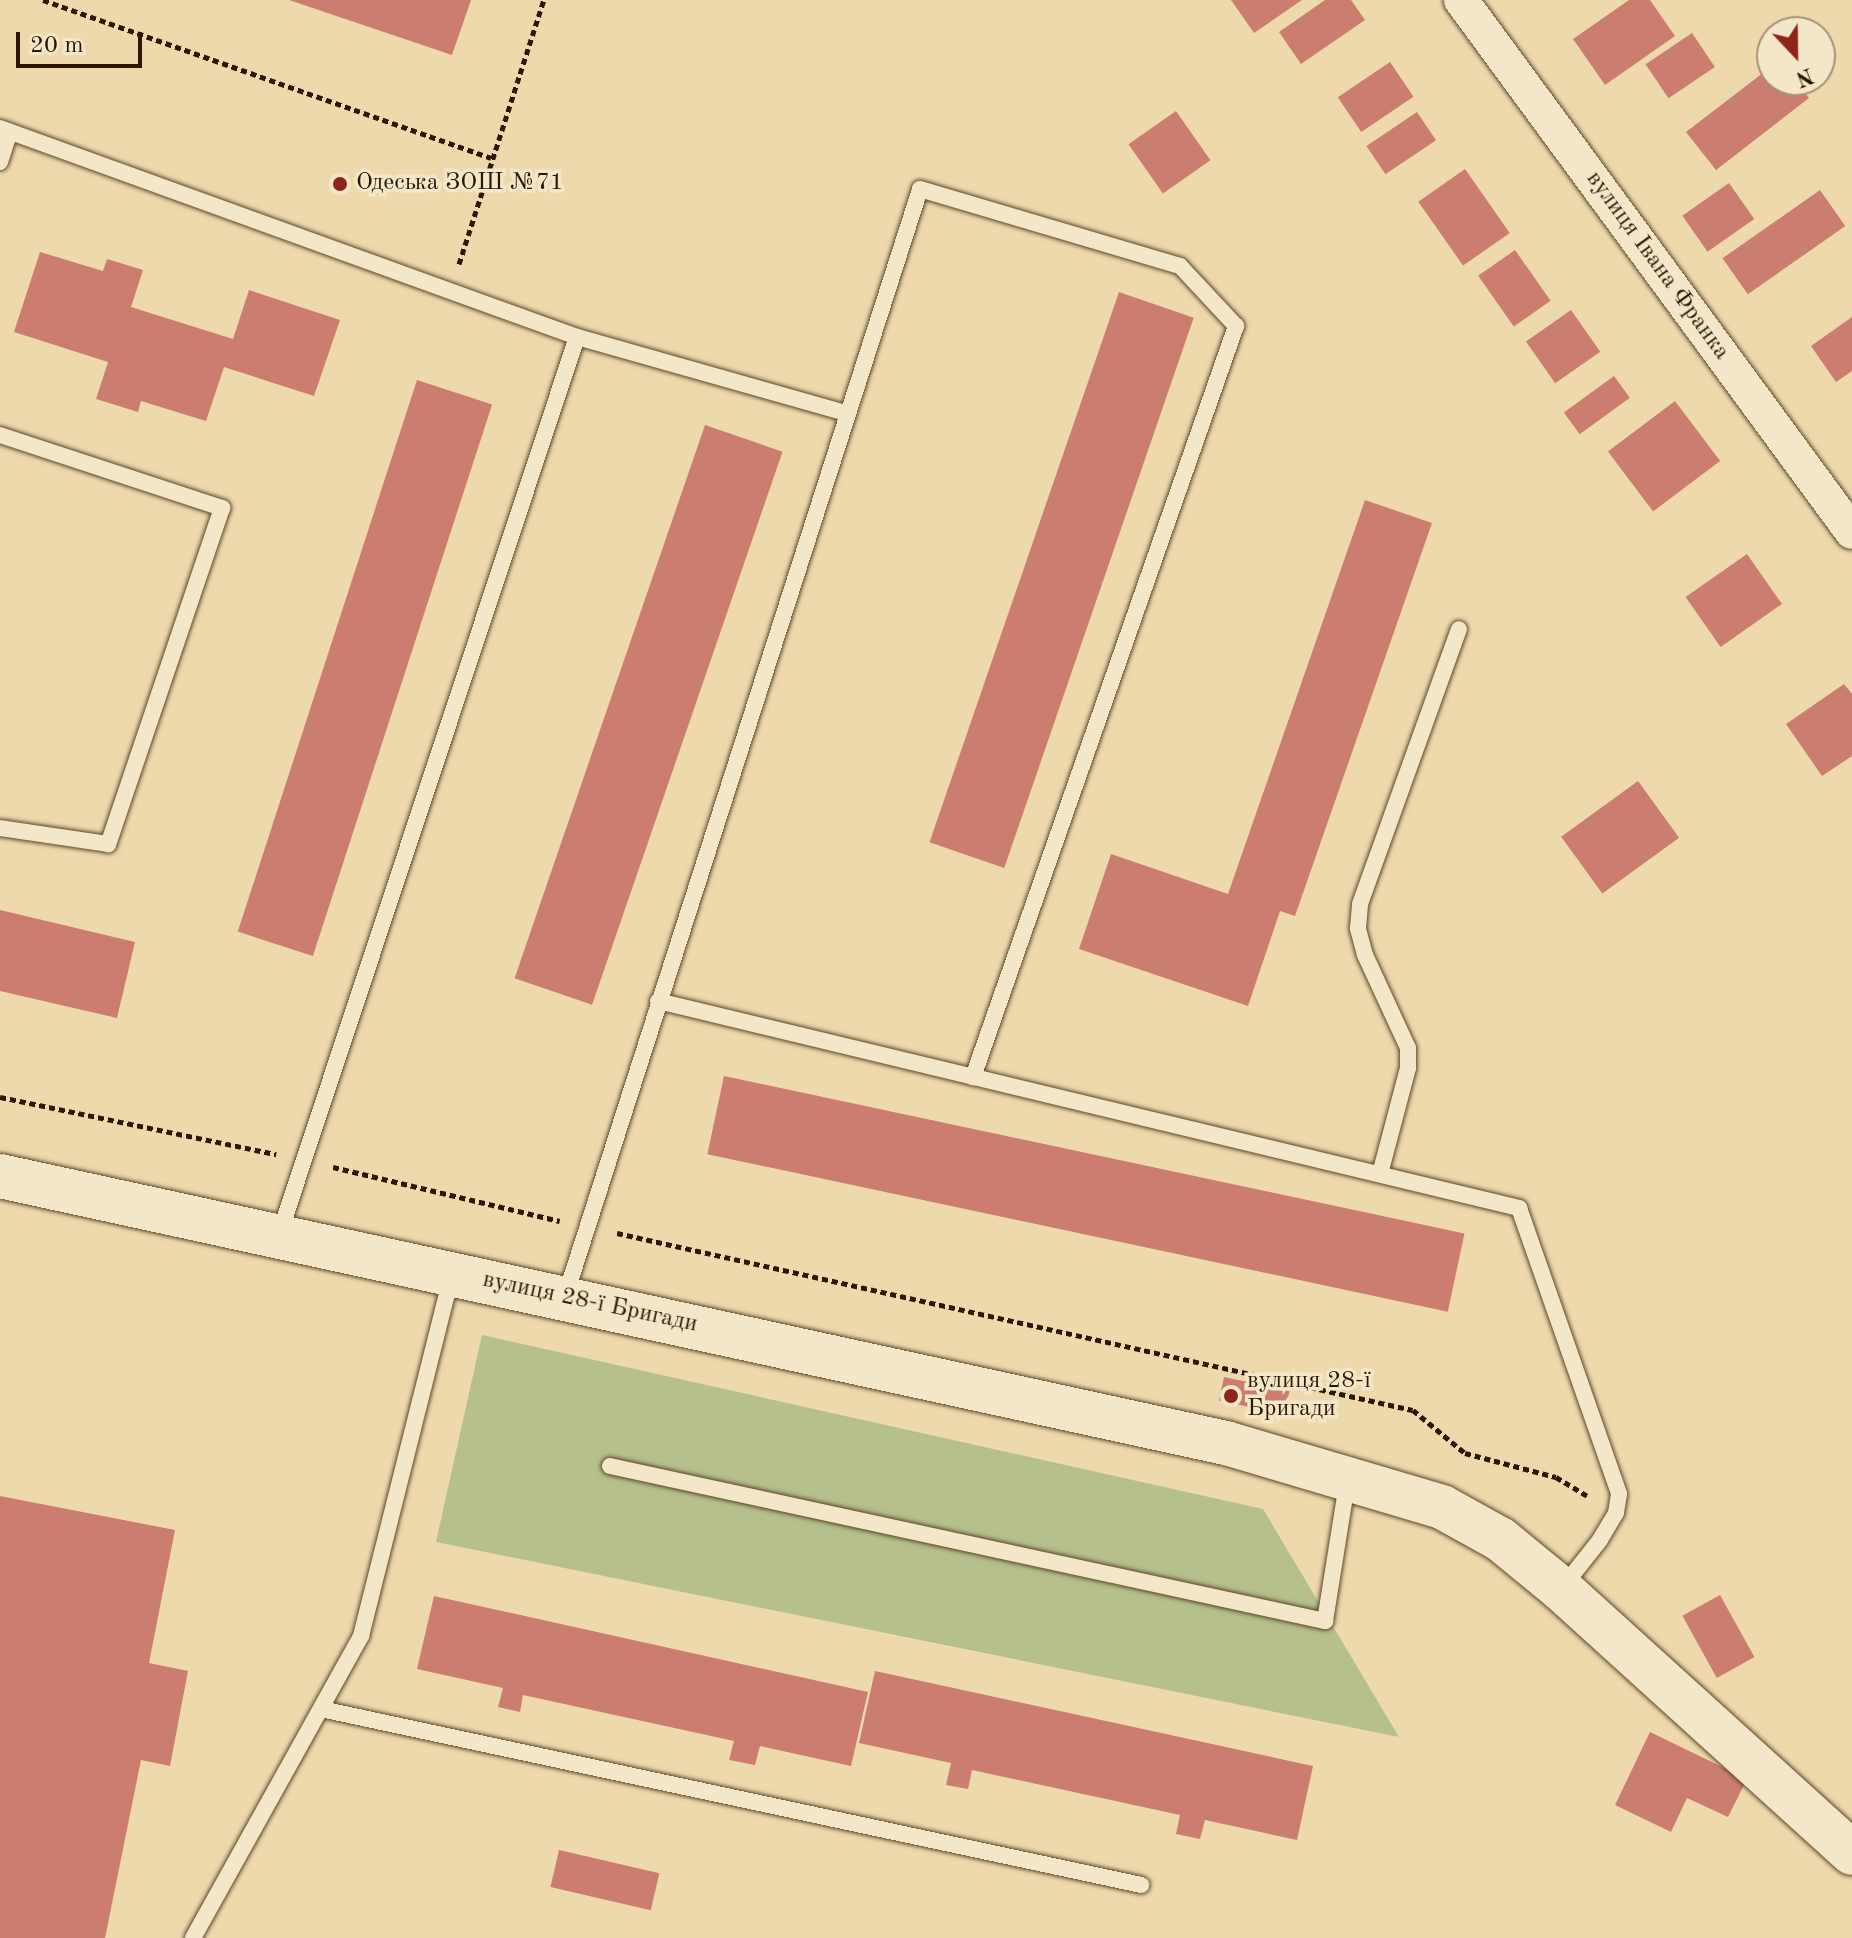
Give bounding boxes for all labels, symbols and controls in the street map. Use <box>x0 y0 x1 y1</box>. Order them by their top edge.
scale bar <box>20 16 146 66</box>
north arrow <box>1756 16 1836 96</box>
text: 20 m <box>30 34 84 58</box>
text: N <box>1792 63 1816 90</box>
street label: вулиця Івана Франка <box>1579 166 1735 366</box>
place label: Одеська ЗОШ №71 <box>356 170 564 198</box>
marker: Одеська ЗОШ №71 <box>331 175 349 193</box>
street label: вулиця 28-ї Бригади <box>480 1266 700 1340</box>
place label: вулиця 28-ї Бригади <box>1247 1368 1371 1424</box>
marker: вулиця 28-ї Бригади <box>1222 1387 1240 1405</box>

